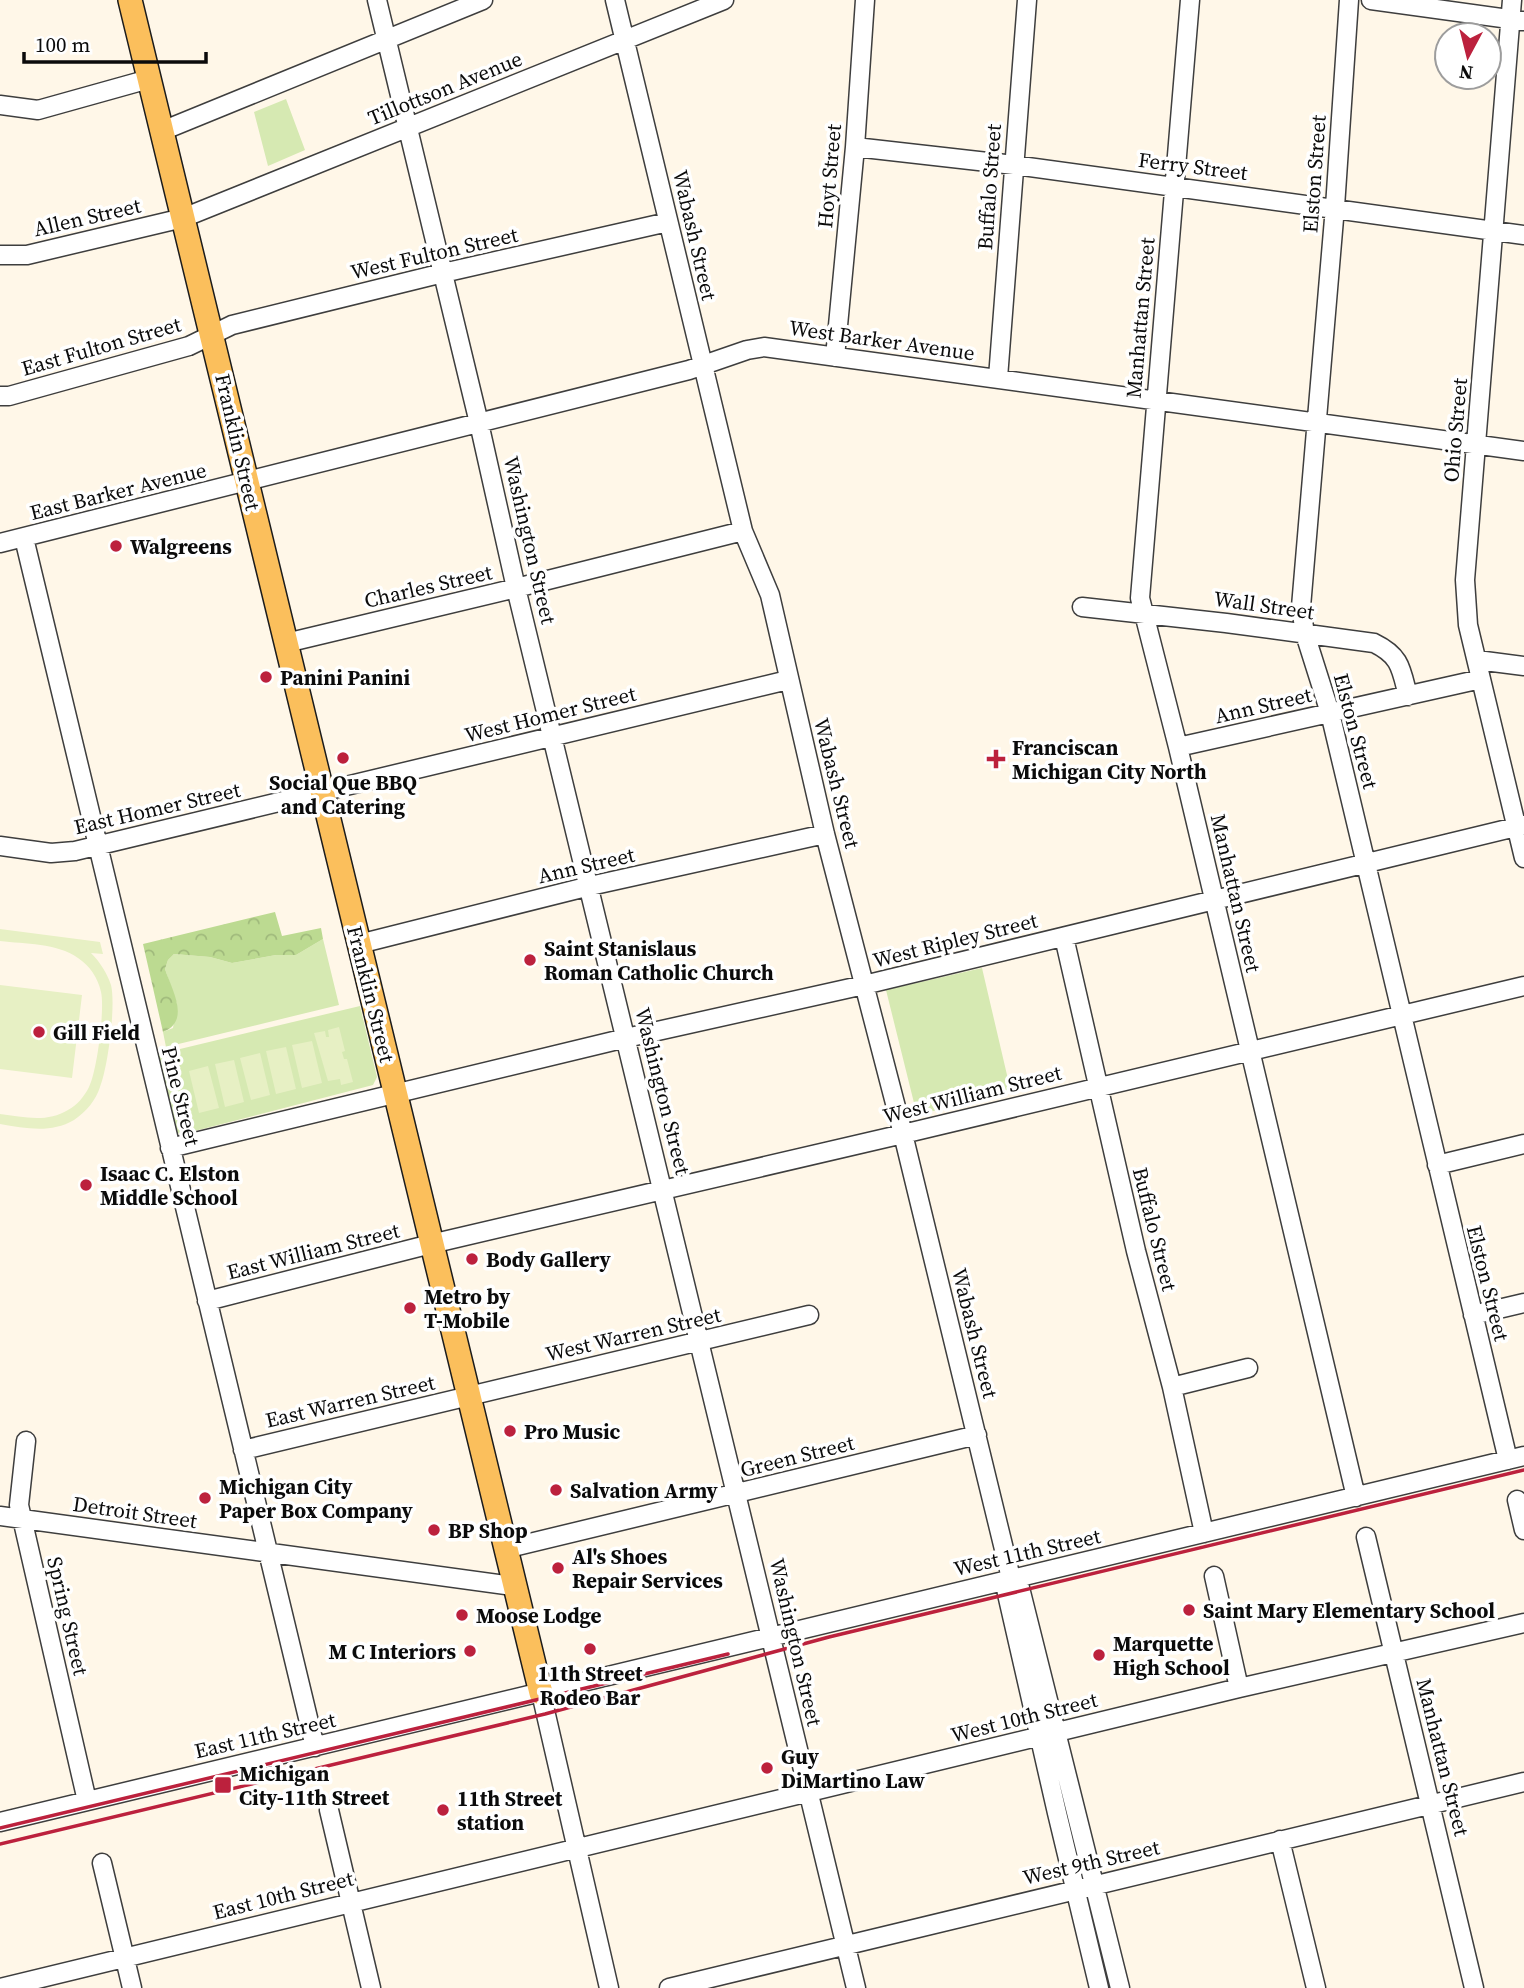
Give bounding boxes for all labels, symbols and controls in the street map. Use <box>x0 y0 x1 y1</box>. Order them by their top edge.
scale bar <box>24 21 206 65</box>
north arrow <box>1433 21 1503 91</box>
text: 100 m <box>35 30 90 59</box>
street label: Tillottson Avenue <box>364 44 526 132</box>
text: N <box>1457 59 1474 87</box>
street label: Elston Street <box>1295 114 1333 234</box>
street label: Hoyt Street <box>810 123 848 229</box>
street label: Buffalo Street <box>970 123 1008 251</box>
street label: Ferry Street <box>1137 145 1249 187</box>
street label: Wabash Street <box>666 167 724 303</box>
street label: Allen Street <box>31 191 144 243</box>
street label: West Fulton Street <box>348 220 521 286</box>
street label: Manhattan Street <box>1119 236 1161 400</box>
street label: East Fulton Street <box>18 309 184 383</box>
street label: West Barker Avenue <box>787 313 977 367</box>
street label: Franklin Street <box>208 371 268 513</box>
street label: Ohio Street <box>1436 377 1474 483</box>
street label: Washington Street <box>497 453 563 627</box>
street label: East Barker Avenue <box>27 455 209 527</box>
place label: Walgreens <box>130 532 232 561</box>
marker: Walgreens <box>108 538 124 554</box>
street label: Charles Street <box>361 557 495 615</box>
street label: Wall Street <box>1212 584 1316 626</box>
place label: Panini Panini <box>280 663 410 692</box>
marker: Panini Panini <box>258 669 274 685</box>
street label: Elston Street <box>1327 670 1385 792</box>
street label: West Homer Street <box>461 679 639 749</box>
street label: Ann Street <box>1212 680 1314 730</box>
street label: Wabash Street <box>807 715 867 851</box>
place label: Franciscan Michigan City North <box>1012 733 1207 786</box>
marker: Franciscan Michigan City North <box>986 749 1006 769</box>
marker: Social Que BBQ and Catering <box>335 750 351 766</box>
place label: Social Que BBQ and Catering <box>269 768 417 821</box>
street label: East Homer Street <box>71 775 243 841</box>
street label: Manhattan Street <box>1204 811 1268 975</box>
street label: Ann Street <box>535 840 637 890</box>
street label: West Ripley Street <box>870 905 1041 974</box>
street label: Franklin Street <box>340 923 402 1065</box>
place label: Saint Stanislaus Roman Catholic Church <box>544 934 774 987</box>
marker: Saint Stanislaus Roman Catholic Church <box>522 952 538 968</box>
street label: Washington Street <box>628 1004 698 1178</box>
place label: Gill Field <box>53 1018 141 1047</box>
marker: Gill Field <box>31 1024 47 1040</box>
street label: Pine Street <box>155 1043 207 1149</box>
street label: West William Street <box>880 1058 1065 1130</box>
place label: Isaac C. Elston Middle School <box>100 1159 240 1212</box>
street label: Buffalo Street <box>1126 1164 1184 1294</box>
marker: Isaac C. Elston Middle School <box>78 1177 94 1193</box>
street label: East William Street <box>224 1215 403 1286</box>
street label: Elston Street <box>1460 1222 1516 1344</box>
place label: Body Gallery <box>486 1245 612 1274</box>
marker: Body Gallery <box>464 1251 480 1267</box>
street label: Wabash Street <box>945 1265 1005 1401</box>
place label: Metro by T-Mobile <box>424 1282 511 1335</box>
marker: Metro by T-Mobile <box>402 1300 418 1316</box>
street label: West Warren Street <box>542 1300 724 1368</box>
street label: East Warren Street <box>262 1367 438 1435</box>
place label: Pro Music <box>524 1417 621 1446</box>
marker: Pro Music <box>502 1423 518 1439</box>
street label: Green Street <box>737 1428 857 1484</box>
place label: Michigan City Paper Box Company <box>219 1472 414 1525</box>
place label: Salvation Army <box>570 1476 719 1505</box>
marker: Salvation Army <box>548 1482 564 1498</box>
street label: Detroit Street <box>71 1489 199 1535</box>
marker: Michigan City Paper Box Company <box>197 1490 213 1506</box>
place label: BP Shop <box>448 1516 528 1545</box>
street label: West 11th Street <box>951 1521 1103 1583</box>
marker: BP Shop <box>426 1522 442 1538</box>
place label: Al's Shoes Repair Services <box>572 1542 723 1595</box>
street label: Spring Street <box>40 1554 96 1678</box>
street label: Washington Street <box>763 1555 829 1729</box>
marker: Al's Shoes Repair Services <box>550 1560 566 1576</box>
place label: Saint Mary Elementary School <box>1203 1596 1495 1625</box>
place label: Moose Lodge <box>476 1601 602 1630</box>
marker: Saint Mary Elementary School <box>1181 1602 1197 1618</box>
marker: Moose Lodge <box>454 1607 470 1623</box>
place label: Marquette High School <box>1113 1629 1230 1682</box>
place label: M C Interiors <box>328 1637 456 1666</box>
marker: 11th Street Rodeo Bar <box>582 1641 598 1657</box>
marker: M C Interiors <box>462 1643 478 1659</box>
marker: Marquette High School <box>1091 1647 1107 1663</box>
place label: 11th Street Rodeo Bar <box>537 1659 643 1712</box>
street label: Manhattan Street <box>1409 1675 1477 1839</box>
street label: West 10th Street <box>948 1685 1100 1749</box>
street label: East 11th Street <box>192 1705 338 1765</box>
place label: Guy DiMartino Law <box>781 1742 925 1795</box>
place label: Michigan City-11th Street <box>239 1759 390 1812</box>
marker: Guy DiMartino Law <box>759 1760 775 1776</box>
marker: Michigan City-11th Street <box>213 1775 233 1795</box>
place label: 11th Street station <box>457 1784 563 1837</box>
marker: 11th Street station <box>435 1802 451 1818</box>
street label: West 9th Street <box>1020 1832 1162 1892</box>
street label: East 10th Street <box>210 1863 356 1926</box>

